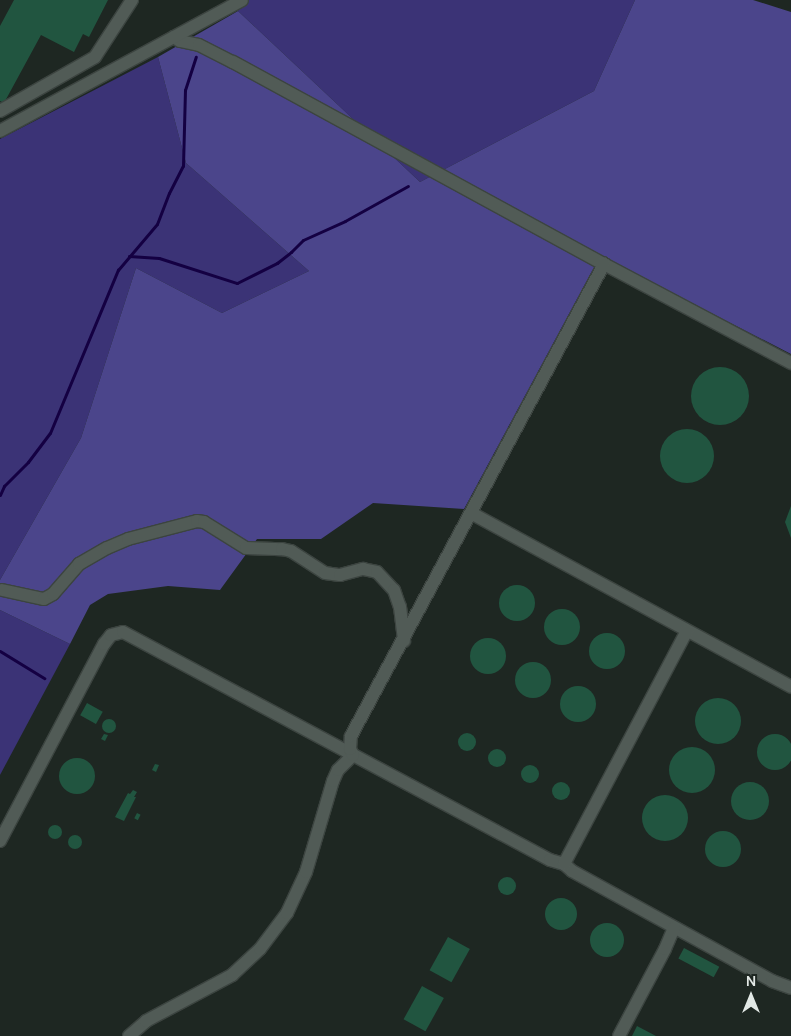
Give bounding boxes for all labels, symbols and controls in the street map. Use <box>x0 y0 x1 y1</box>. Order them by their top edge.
north arrow <box>726 971 776 1021</box>
text: N <box>746 971 756 990</box>

